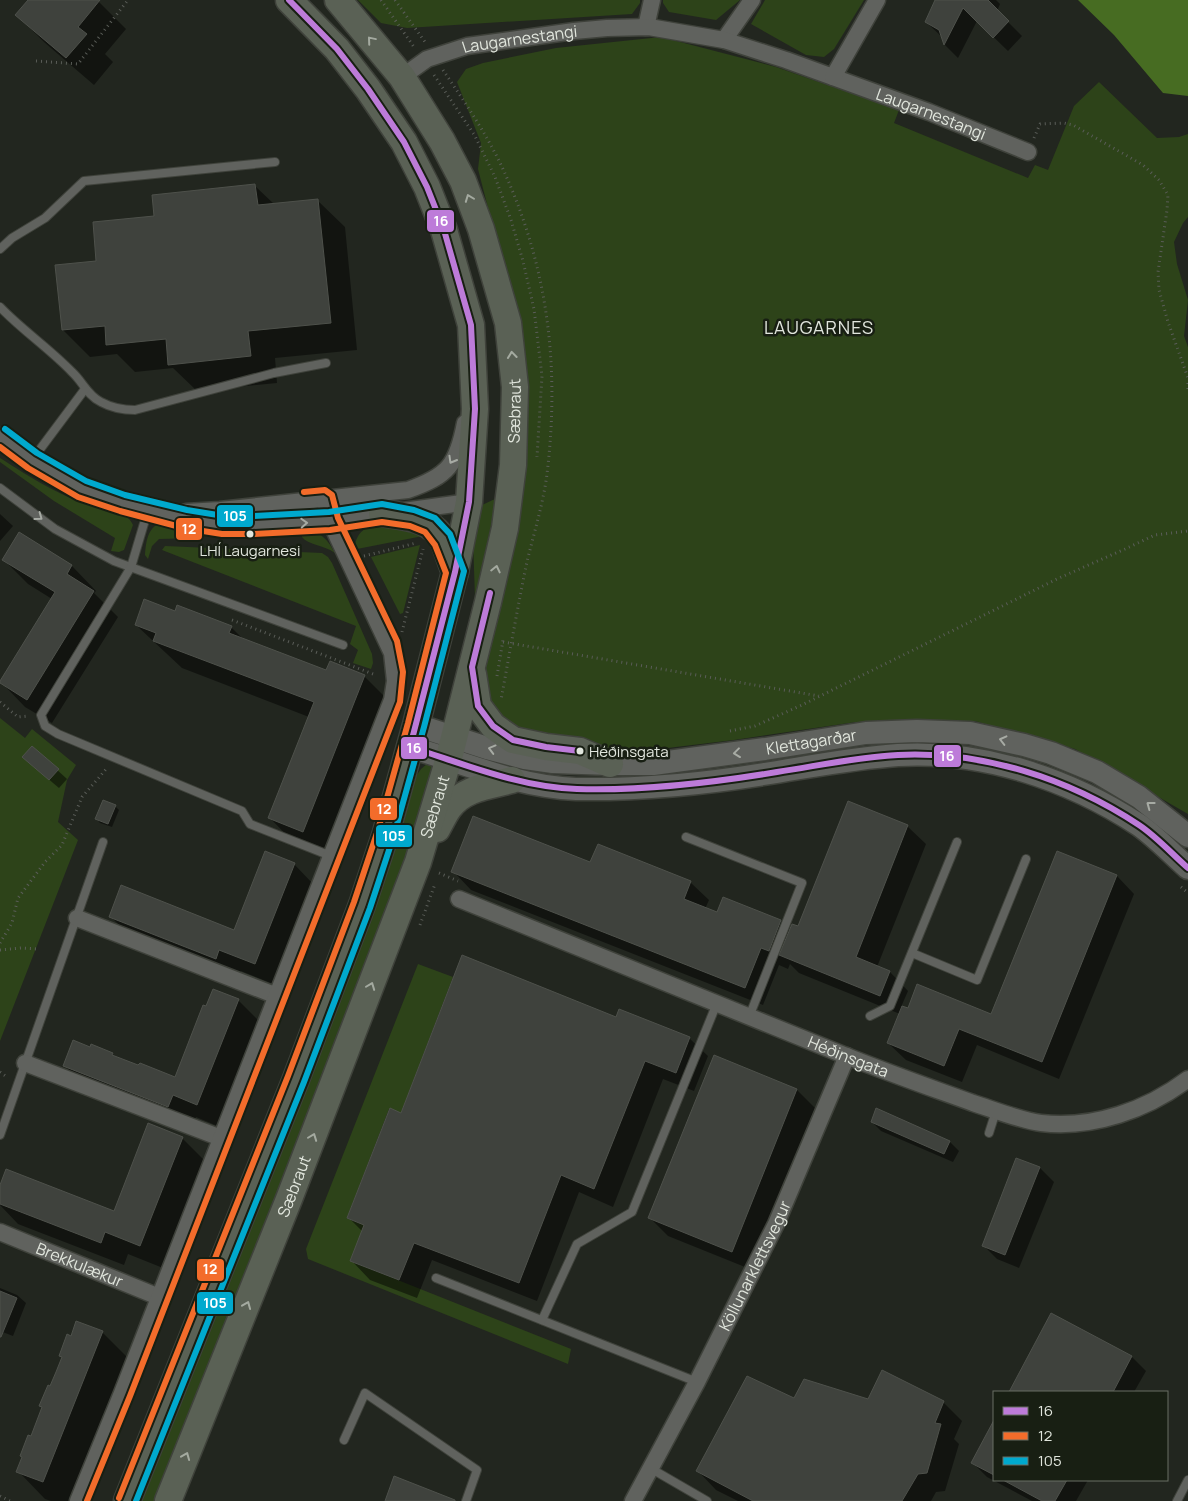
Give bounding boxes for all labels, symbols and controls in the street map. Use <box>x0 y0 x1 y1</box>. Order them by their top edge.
street label: Laugarnestangi <box>459 20 578 58</box>
one-way arrow <box>369 37 377 46</box>
street label: Laugarnestangi <box>873 83 989 145</box>
one-way arrow <box>465 195 475 203</box>
line badge: 16 <box>426 209 455 233</box>
text: 16 <box>434 211 448 230</box>
district label: LAUGARNES <box>764 315 874 339</box>
one-way arrow <box>507 350 518 358</box>
street label: Sæbraut <box>503 377 526 444</box>
one-way arrow <box>449 454 459 463</box>
line badge: 105 <box>216 504 254 528</box>
text: 105 <box>223 506 247 525</box>
one-way arrow <box>33 511 43 520</box>
line badge: 12 <box>175 517 203 541</box>
one-way arrow <box>300 517 308 528</box>
text: 12 <box>182 519 196 538</box>
marker: LHÍ Laugarnesi <box>245 529 255 539</box>
place label: LHÍ Laugarnesi <box>200 540 300 561</box>
one-way arrow <box>490 564 501 573</box>
street label: Klettagarðar <box>764 724 858 760</box>
one-way arrow <box>999 735 1007 745</box>
line badge: 16 <box>400 736 428 760</box>
text: 16 <box>407 738 421 757</box>
place label: Héðinsgata <box>589 741 669 762</box>
line badge: 16 <box>933 744 962 768</box>
one-way arrow <box>489 745 497 755</box>
marker: Héðinsgata <box>575 746 585 756</box>
text: 16 <box>940 746 954 765</box>
one-way arrow <box>733 747 741 758</box>
street label: Sæbraut <box>415 772 454 841</box>
line badge: 12 <box>369 797 398 821</box>
text: 12 <box>377 799 391 818</box>
one-way arrow <box>1146 802 1156 811</box>
line badge: 105 <box>375 824 413 848</box>
text: 105 <box>382 826 406 845</box>
one-way arrow <box>365 982 376 991</box>
street label: Héðinsgata <box>805 1031 892 1082</box>
one-way arrow <box>307 1134 317 1142</box>
street label: Sæbraut <box>272 1152 316 1220</box>
street label: Köllunarklettsvegur <box>713 1197 796 1334</box>
street label: Brekkulækur <box>33 1237 127 1292</box>
line badge: 12 <box>196 1258 225 1282</box>
text: 12 <box>203 1259 217 1278</box>
line badge: 105 <box>196 1291 234 1315</box>
text: 105 <box>203 1293 227 1312</box>
one-way arrow <box>240 1301 251 1310</box>
legend <box>993 1391 1168 1481</box>
text: 16 <box>1038 1400 1053 1421</box>
text: 12 <box>1038 1425 1052 1446</box>
text: 105 <box>1038 1450 1062 1471</box>
one-way arrow <box>180 1452 191 1461</box>

